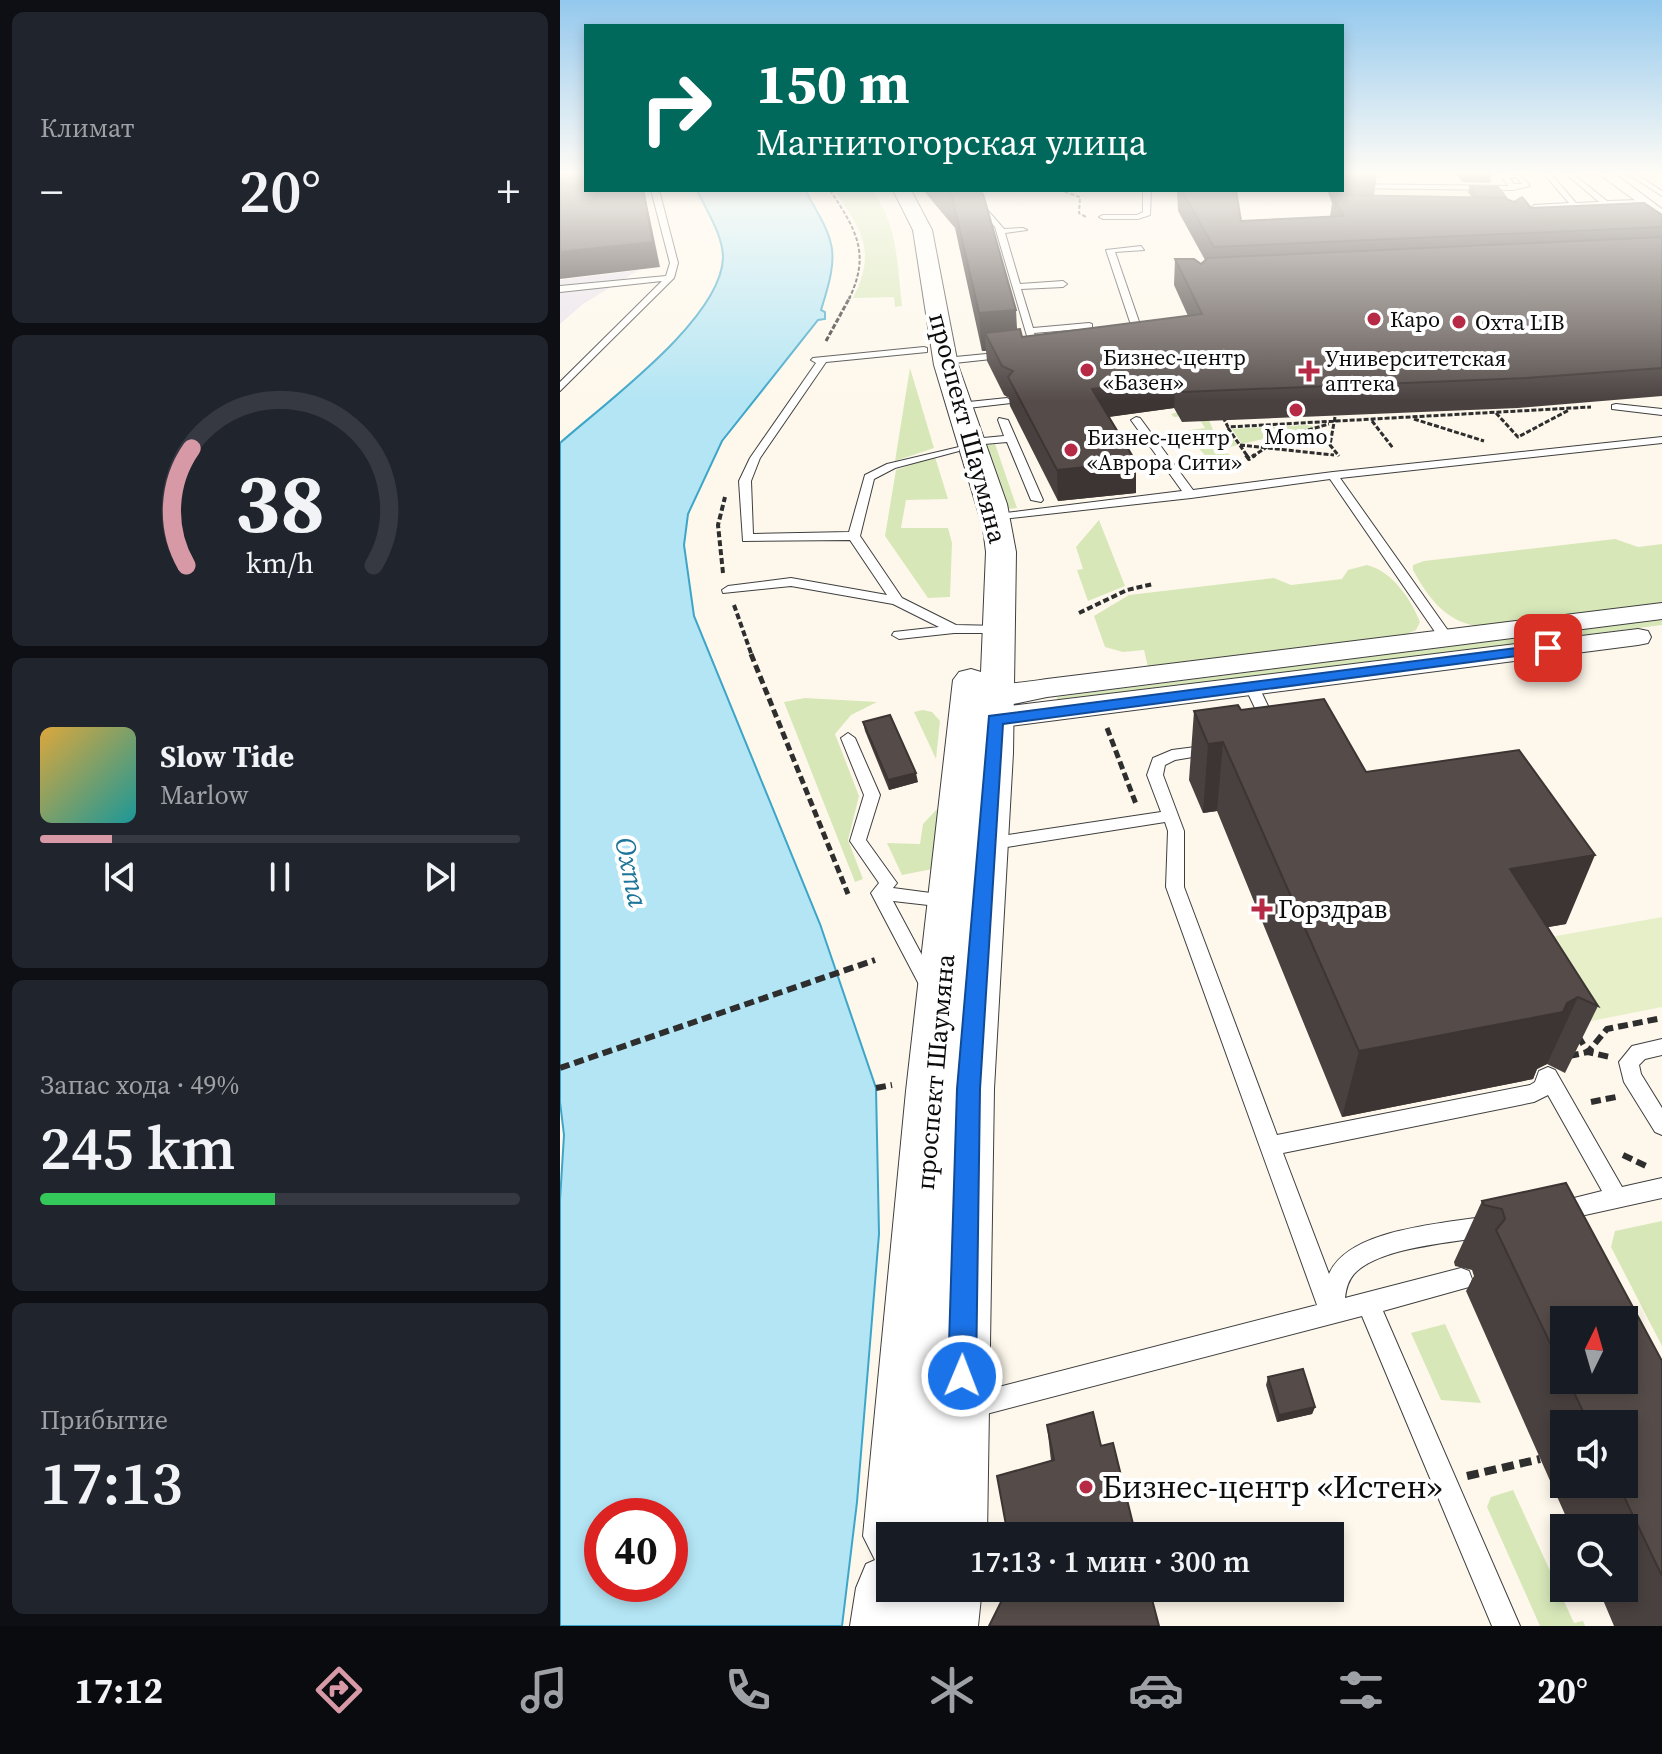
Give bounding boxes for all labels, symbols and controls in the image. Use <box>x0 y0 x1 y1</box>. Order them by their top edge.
text: 150 m <box>756 45 910 122</box>
icon: right <box>624 56 728 160</box>
text: Климат <box>40 110 134 146</box>
text: Магнитогорская улица <box>756 118 1147 167</box>
text: 20° <box>239 150 321 232</box>
text: − <box>40 161 63 222</box>
text: + <box>497 161 520 222</box>
place label: Каро <box>1390 304 1440 334</box>
place label: Охта LIB <box>1475 307 1565 337</box>
street label: проспект Шаумяна <box>920 309 1016 548</box>
marker: Каро <box>1365 310 1383 328</box>
marker: Охта LIB <box>1450 313 1468 331</box>
place label: Бизнес-центр «Базен» <box>1103 342 1246 397</box>
place label: Университетская аптека <box>1325 343 1506 398</box>
marker: Бизнес-центр «Базен» <box>1078 361 1096 379</box>
marker: Университетская аптека <box>1300 362 1318 380</box>
marker: Momo <box>1287 401 1305 419</box>
place label: Momo <box>1264 421 1328 451</box>
place label: Бизнес-центр «Аврора Сити» <box>1087 422 1242 477</box>
marker: Бизнес-центр «Аврора Сити» <box>1062 441 1080 459</box>
text: 38 <box>235 446 325 560</box>
text: km/h <box>246 543 314 583</box>
pin <box>1514 614 1582 682</box>
icon: arrive <box>1526 626 1570 670</box>
text: Slow Tide <box>160 736 294 777</box>
text: Marlow <box>160 777 249 813</box>
water label: Охта <box>606 834 658 911</box>
icon: previous <box>98 855 142 899</box>
icon: pause <box>258 855 302 899</box>
icon: next <box>418 855 462 899</box>
place label: Горздрав <box>1278 891 1387 927</box>
marker: Горздрав <box>1253 900 1271 918</box>
street label: проспект Шаумяна <box>907 952 963 1192</box>
text: Запас хода · 49% <box>40 1067 239 1103</box>
text: 245 km <box>40 1107 236 1189</box>
north arrow <box>1550 1306 1638 1394</box>
map controls <box>1550 1306 1638 1602</box>
position arrow <box>920 1334 1004 1418</box>
text: Прибытие <box>40 1402 168 1438</box>
button: sound <box>1550 1410 1638 1498</box>
text: 17:13 <box>40 1442 183 1524</box>
place label: Бизнес-центр «Истен» <box>1102 1465 1442 1509</box>
marker: Бизнес-центр «Истен» <box>1077 1478 1095 1496</box>
speed limit sign: 40 <box>584 1498 688 1602</box>
button: search <box>1550 1514 1638 1602</box>
text: 17:13 · 1 мин · 300 m <box>970 1541 1250 1582</box>
icon: directions <box>311 1662 367 1718</box>
icon: music <box>516 1662 572 1718</box>
icon: phone <box>720 1662 776 1718</box>
icon: climate <box>924 1662 980 1718</box>
icon: car <box>1128 1662 1184 1718</box>
icon: filters <box>1333 1662 1389 1718</box>
text: 17:12 <box>74 1666 163 1715</box>
text: 20° <box>1537 1666 1588 1715</box>

